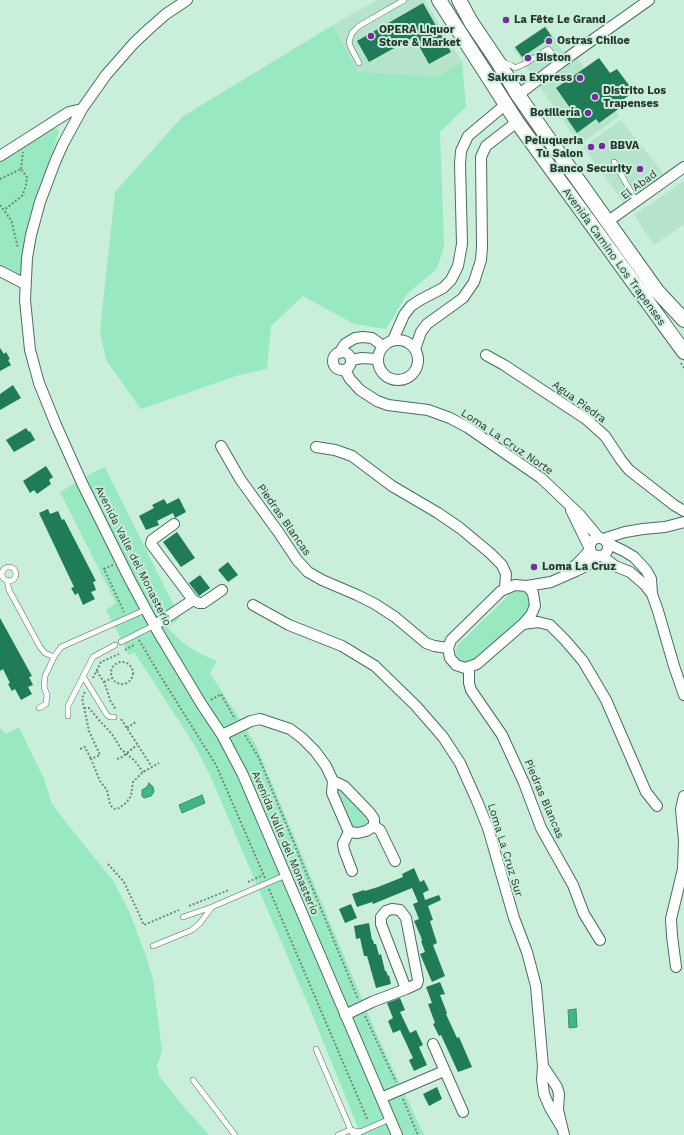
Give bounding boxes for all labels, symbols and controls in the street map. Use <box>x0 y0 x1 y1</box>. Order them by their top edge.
place label: La Fête Le Grand <box>514 13 606 27</box>
marker: La Fête Le Grand <box>501 15 511 25</box>
place label: OPERA Liquor Store & Market <box>379 23 461 49</box>
marker: OPERA Liquor Store & Market <box>366 31 376 41</box>
place label: Ostras Chiloe <box>557 34 630 48</box>
marker: Ostras Chiloe <box>544 36 554 46</box>
place label: Biston <box>536 51 571 65</box>
marker: Biston <box>523 53 533 63</box>
place label: Sakura Express <box>488 71 572 85</box>
marker: Sakura Express <box>575 73 585 83</box>
place label: Distrito Los Trapenses <box>603 84 666 110</box>
marker: Distrito Los Trapenses <box>590 92 600 102</box>
place label: Botillería <box>530 106 580 120</box>
marker: Botillería <box>583 108 593 118</box>
place label: Peluqueria Tu Salon <box>525 134 583 160</box>
place label: BBVA <box>610 139 639 153</box>
marker: BBVA <box>597 141 607 151</box>
marker: Peluqueria Tu Salon <box>586 142 596 152</box>
place label: Banco Security <box>550 162 632 176</box>
marker: Banco Security <box>635 164 645 174</box>
street label: El Abad <box>618 167 660 203</box>
street label: Avenida Camino Los Trapenses <box>560 186 668 328</box>
street label: Agua Piedra <box>550 378 608 426</box>
street label: Loma La Cruz Norte <box>458 406 556 478</box>
street label: Piedras Blancas <box>254 482 314 558</box>
street label: Avenida Valle del Monasterio <box>92 484 174 628</box>
place label: Loma La Cruz <box>542 560 616 574</box>
marker: Loma La Cruz <box>529 562 539 572</box>
street label: Piedras Blancas <box>521 757 567 841</box>
street label: Avenida Valle del Monasterio <box>249 769 321 917</box>
street label: Loma La Cruz Sur <box>485 802 525 898</box>

